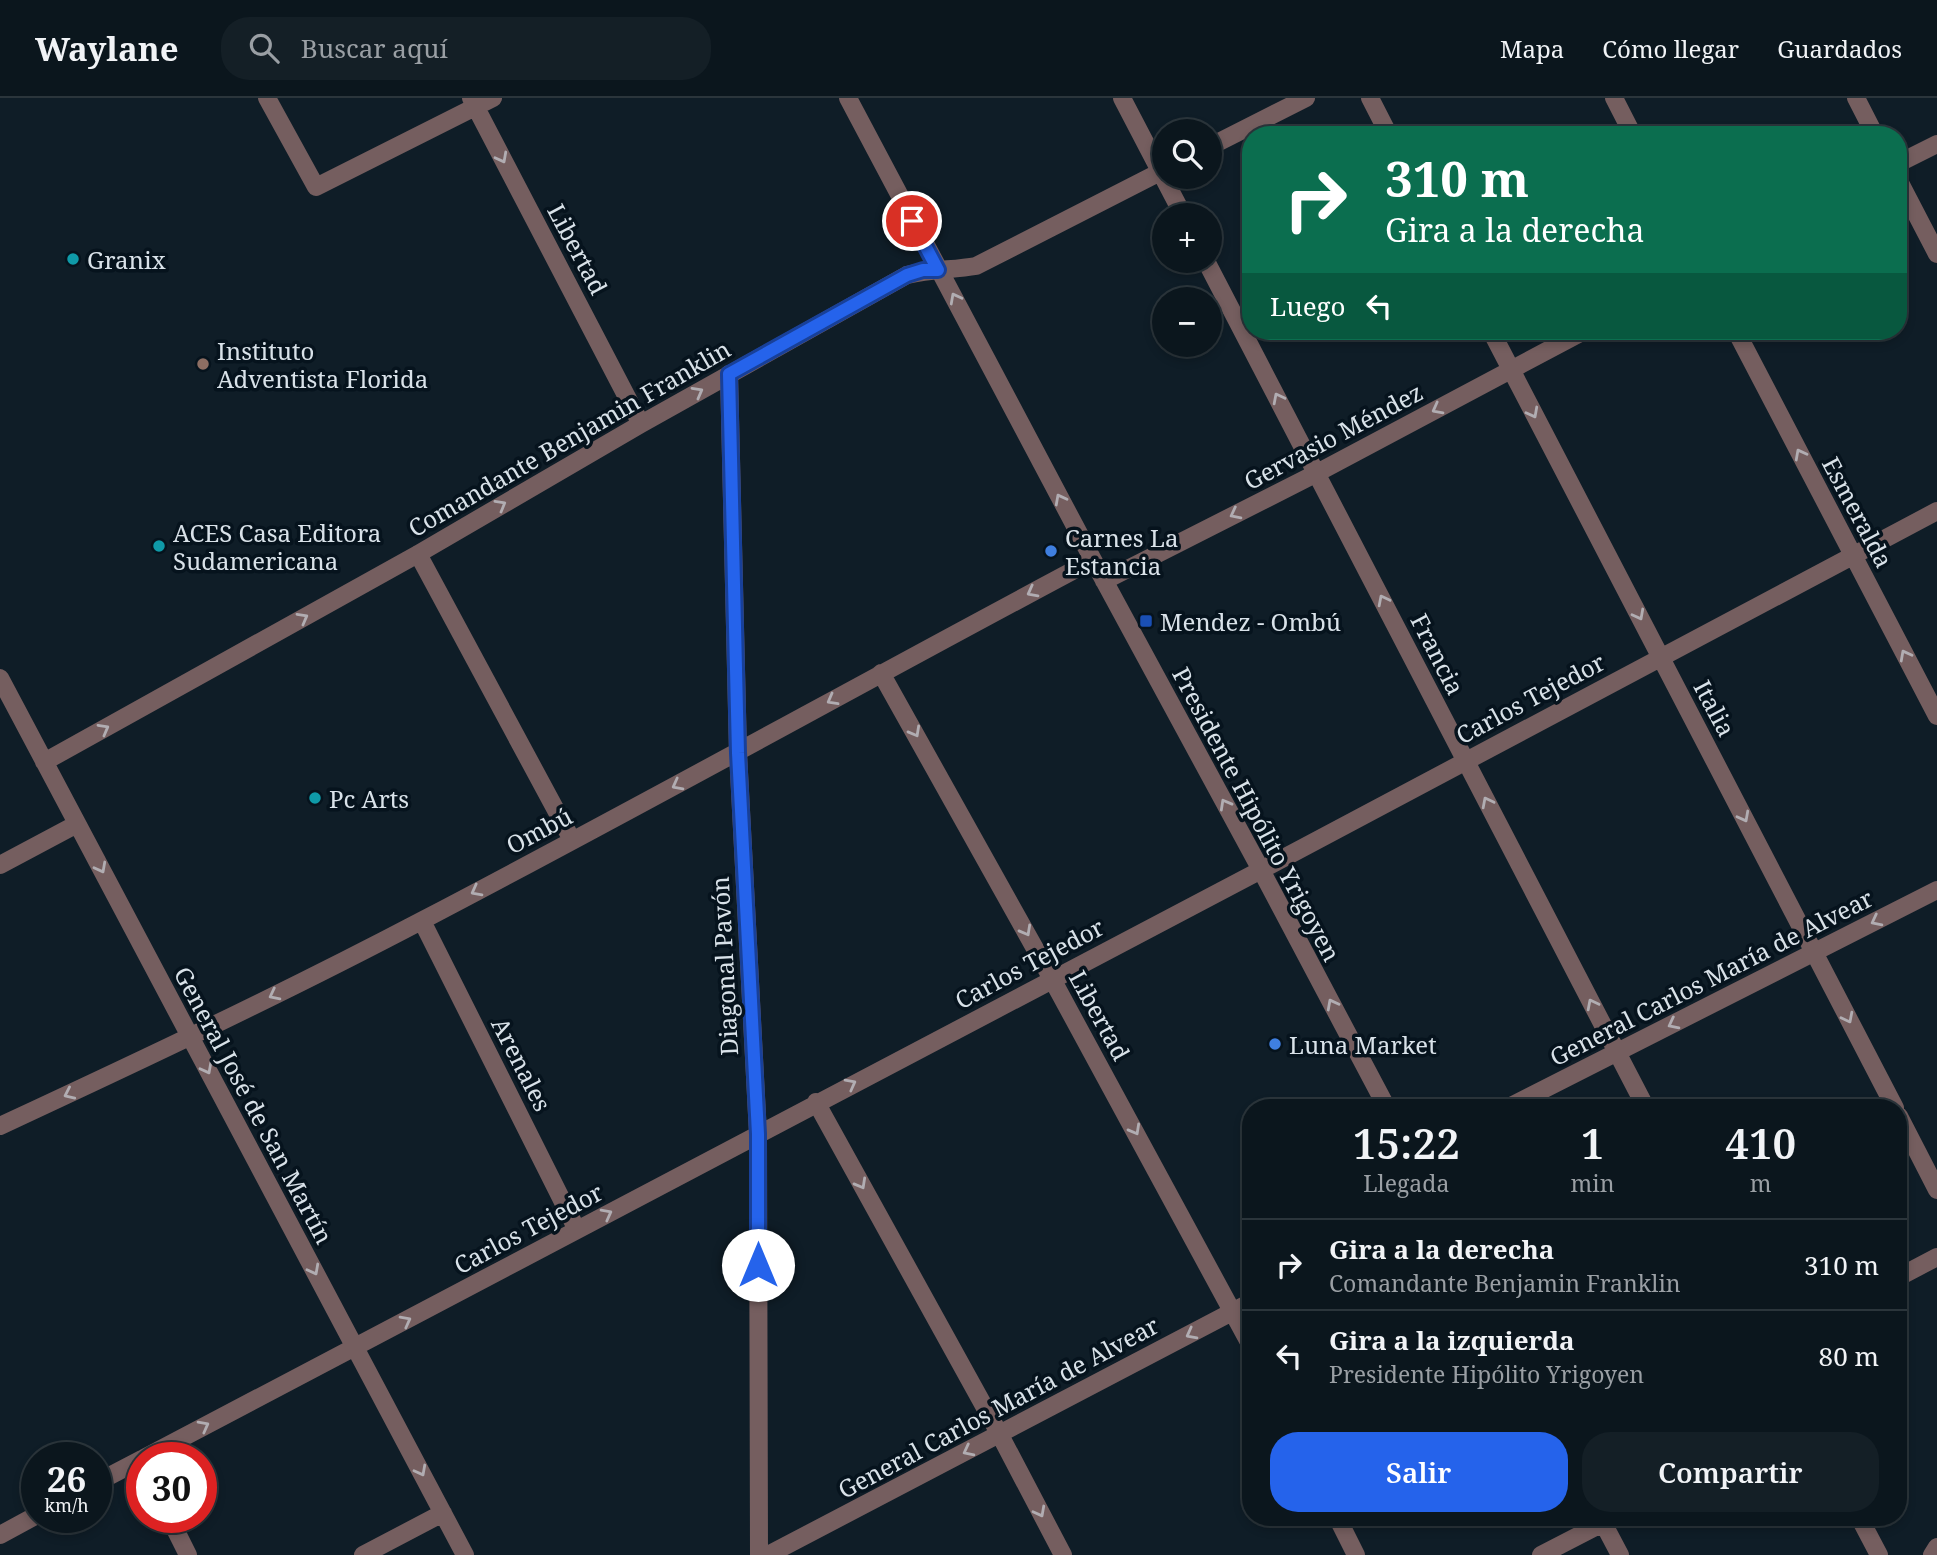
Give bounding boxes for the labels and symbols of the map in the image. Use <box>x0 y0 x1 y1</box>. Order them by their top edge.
one-way arrow <box>494 151 508 164</box>
pin <box>882 191 942 251</box>
street label: Libertad <box>540 198 616 300</box>
place label: Granix <box>87 243 166 276</box>
marker: Granix <box>65 251 81 267</box>
one-way arrow <box>950 292 963 305</box>
street label: Comandante Benjamin Franklin <box>402 332 736 544</box>
place label: Instituto Adventista Florida <box>217 334 428 395</box>
marker: Instituto Adventista Florida <box>195 356 211 372</box>
street label: Gervasio Méndez <box>1238 375 1428 497</box>
one-way arrow <box>690 387 703 400</box>
one-way arrow <box>1272 393 1286 405</box>
one-way arrow <box>1432 401 1444 414</box>
one-way arrow <box>1525 406 1539 418</box>
one-way arrow <box>1795 449 1808 461</box>
street label: Esmeralda <box>1815 451 1901 573</box>
one-way arrow <box>1055 494 1069 506</box>
one-way arrow <box>493 501 506 514</box>
one-way arrow <box>1230 506 1243 520</box>
place label: ACES Casa Editora Sudamericana <box>173 516 381 577</box>
place label: Carnes La Estancia <box>1065 521 1178 582</box>
marker: ACES Casa Editora Sudamericana <box>151 538 167 554</box>
marker: Carnes La Estancia <box>1043 543 1059 559</box>
one-way arrow <box>1027 584 1040 598</box>
one-way arrow <box>1377 595 1391 607</box>
place label: Mendez - Ombú <box>1160 605 1341 638</box>
street label: Francia <box>1404 608 1472 700</box>
one-way arrow <box>1630 608 1644 620</box>
one-way arrow <box>295 613 308 626</box>
marker: Mendez - Ombú <box>1138 613 1154 629</box>
street label: Carlos Tejedor <box>1450 645 1610 751</box>
one-way arrow <box>1900 650 1914 663</box>
street label: Presidente Hipólito Yrigoyen <box>1165 661 1349 967</box>
street label: Italia <box>1686 674 1744 742</box>
one-way arrow <box>827 692 839 705</box>
one-way arrow <box>97 724 109 737</box>
one-way arrow <box>907 725 920 738</box>
one-way arrow <box>672 776 684 790</box>
place label: Pc Arts <box>329 782 409 815</box>
marker: Pc Arts <box>307 790 323 806</box>
one-way arrow <box>1482 797 1496 809</box>
one-way arrow <box>1220 798 1233 811</box>
street label: Ombú <box>500 799 578 861</box>
one-way arrow <box>1735 809 1749 822</box>
one-way arrow <box>93 861 106 873</box>
street label: Diagonal Pavón <box>703 876 745 1056</box>
street label: General Carlos María de Alvear <box>1544 881 1878 1073</box>
one-way arrow <box>471 883 484 897</box>
street label: Carlos Tejedor <box>949 910 1109 1016</box>
one-way arrow <box>1871 913 1883 926</box>
one-way arrow <box>1018 924 1031 936</box>
street label: General José de San Martín <box>167 961 341 1249</box>
street label: Libertad <box>1062 964 1138 1066</box>
one-way arrow <box>269 987 281 1001</box>
one-way arrow <box>1327 999 1340 1011</box>
one-way arrow <box>1587 999 1601 1011</box>
street label: Arenales <box>484 1011 560 1117</box>
one-way arrow <box>1840 1011 1854 1024</box>
one-way arrow <box>1668 1016 1681 1030</box>
place label: Luna Market <box>1289 1028 1437 1061</box>
marker: Luna Market <box>1267 1036 1283 1052</box>
one-way arrow <box>199 1062 213 1074</box>
one-way arrow <box>844 1079 856 1093</box>
one-way arrow <box>64 1086 76 1100</box>
one-way arrow <box>1127 1123 1140 1136</box>
street label: Carlos Tejedor <box>448 1175 608 1281</box>
one-way arrow <box>853 1176 866 1189</box>
one-way arrow <box>600 1209 612 1223</box>
position arrow <box>721 1228 795 1302</box>
one-way arrow <box>306 1263 319 1275</box>
street label: General Carlos María de Alvear <box>832 1308 1164 1506</box>
one-way arrow <box>399 1316 411 1329</box>
one-way arrow <box>1186 1325 1198 1339</box>
one-way arrow <box>197 1421 209 1435</box>
speed limit sign: 30 <box>126 1442 217 1533</box>
one-way arrow <box>963 1443 975 1457</box>
one-way arrow <box>412 1464 426 1476</box>
one-way arrow <box>1032 1505 1046 1518</box>

